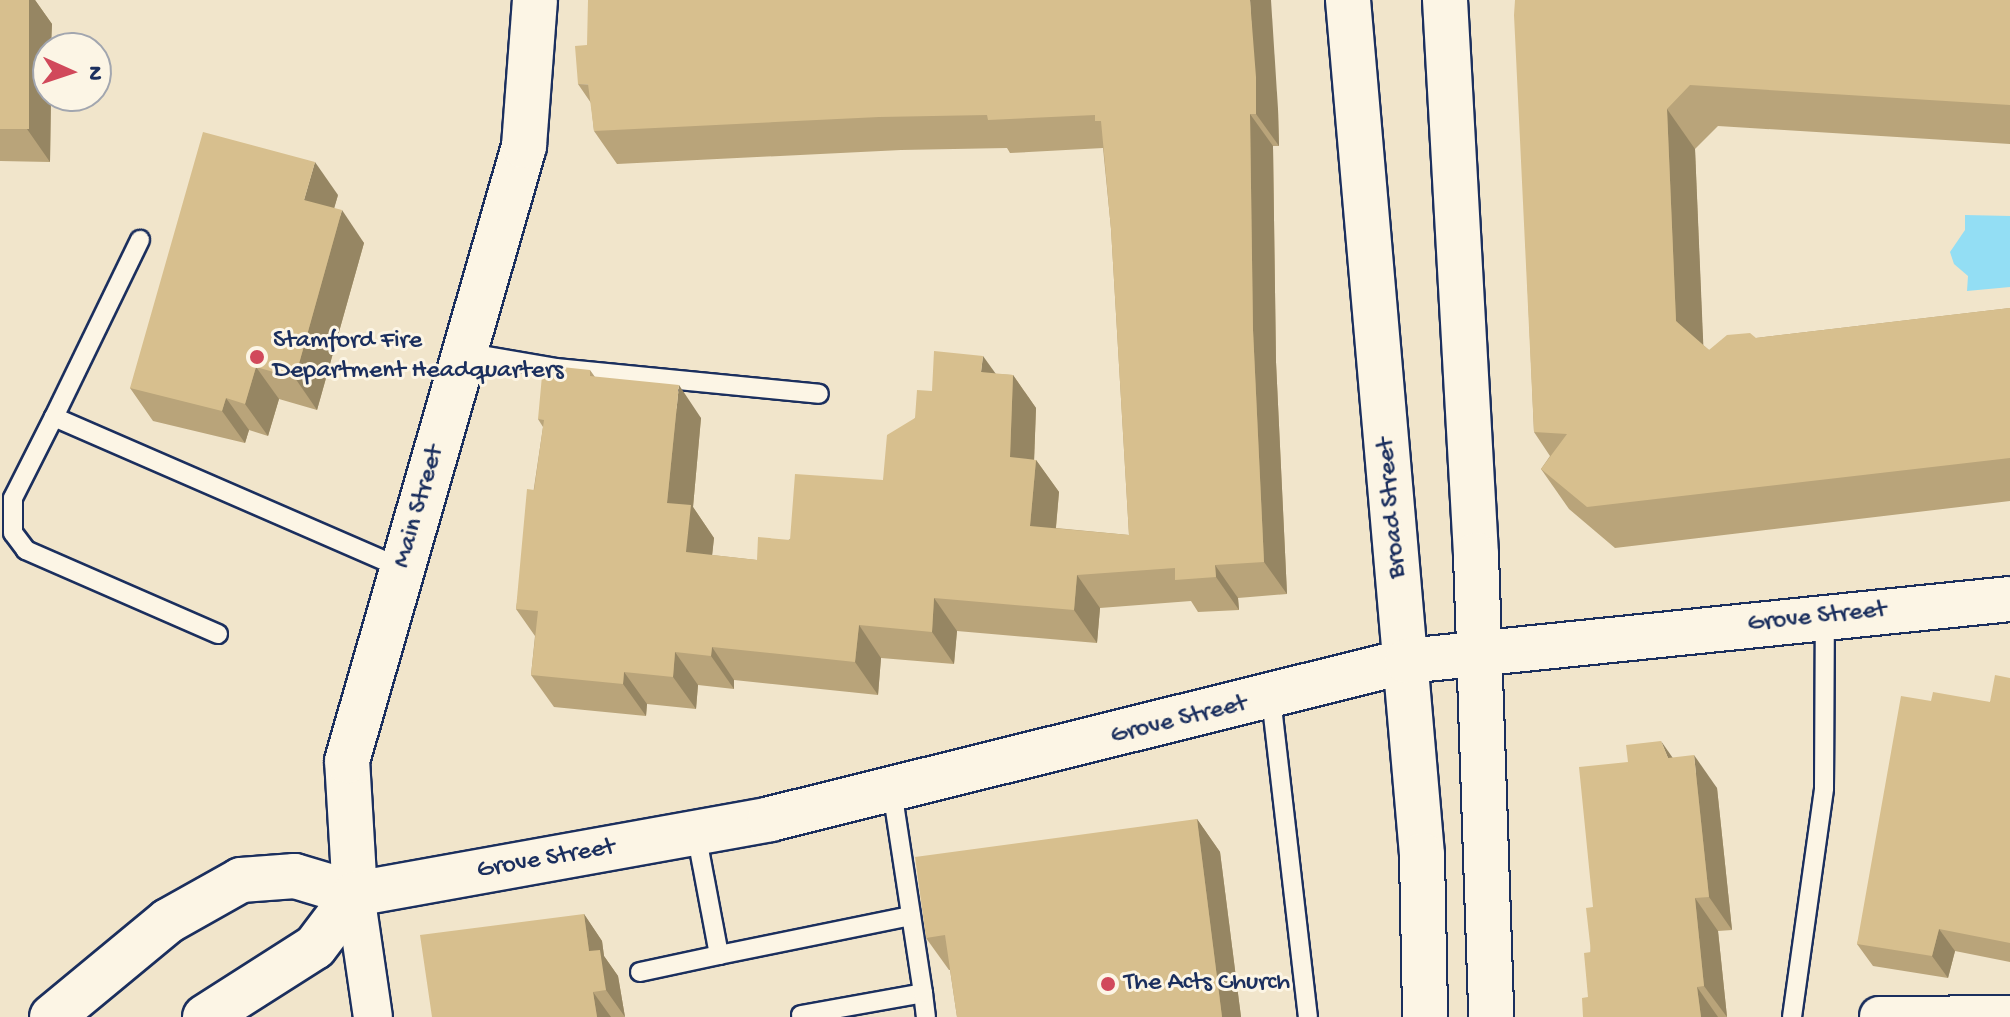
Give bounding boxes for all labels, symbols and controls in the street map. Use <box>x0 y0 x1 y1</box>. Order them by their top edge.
north arrow <box>32 32 112 112</box>
text: N <box>81 65 107 81</box>
place label: Stamford Fire Department Headquarters <box>273 326 564 388</box>
marker: Stamford Fire Department Headquarters <box>248 348 266 366</box>
street label: Broad Street <box>1371 436 1415 580</box>
street label: Main Street <box>388 442 452 572</box>
street label: Grove Street <box>1746 595 1888 641</box>
street label: Grove Street <box>1108 689 1250 753</box>
street label: Grove Street <box>475 833 617 887</box>
place label: The Acts Church <box>1124 968 1290 1000</box>
marker: The Acts Church <box>1099 975 1117 993</box>

